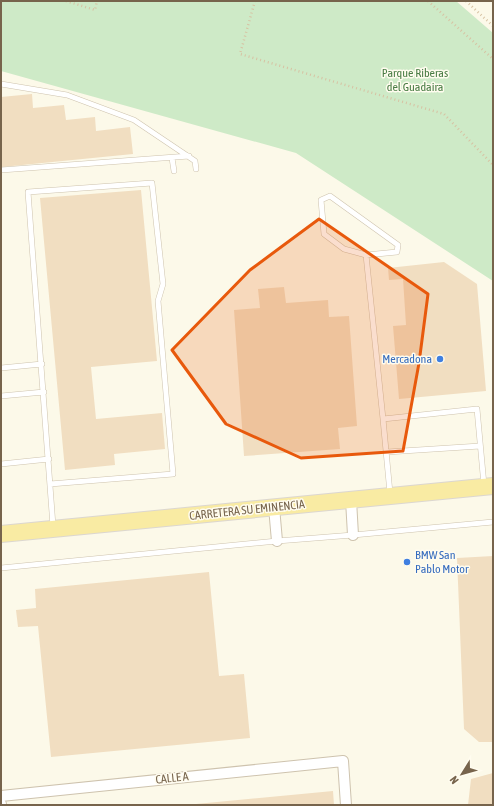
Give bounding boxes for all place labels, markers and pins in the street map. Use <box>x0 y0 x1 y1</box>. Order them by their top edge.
place label: Mercadona <box>382 352 432 366</box>
marker: Mercadona <box>435 354 445 364</box>
place label: BMW San Pablo Motor <box>415 548 469 576</box>
marker: BMW San Pablo Motor <box>402 557 412 567</box>

